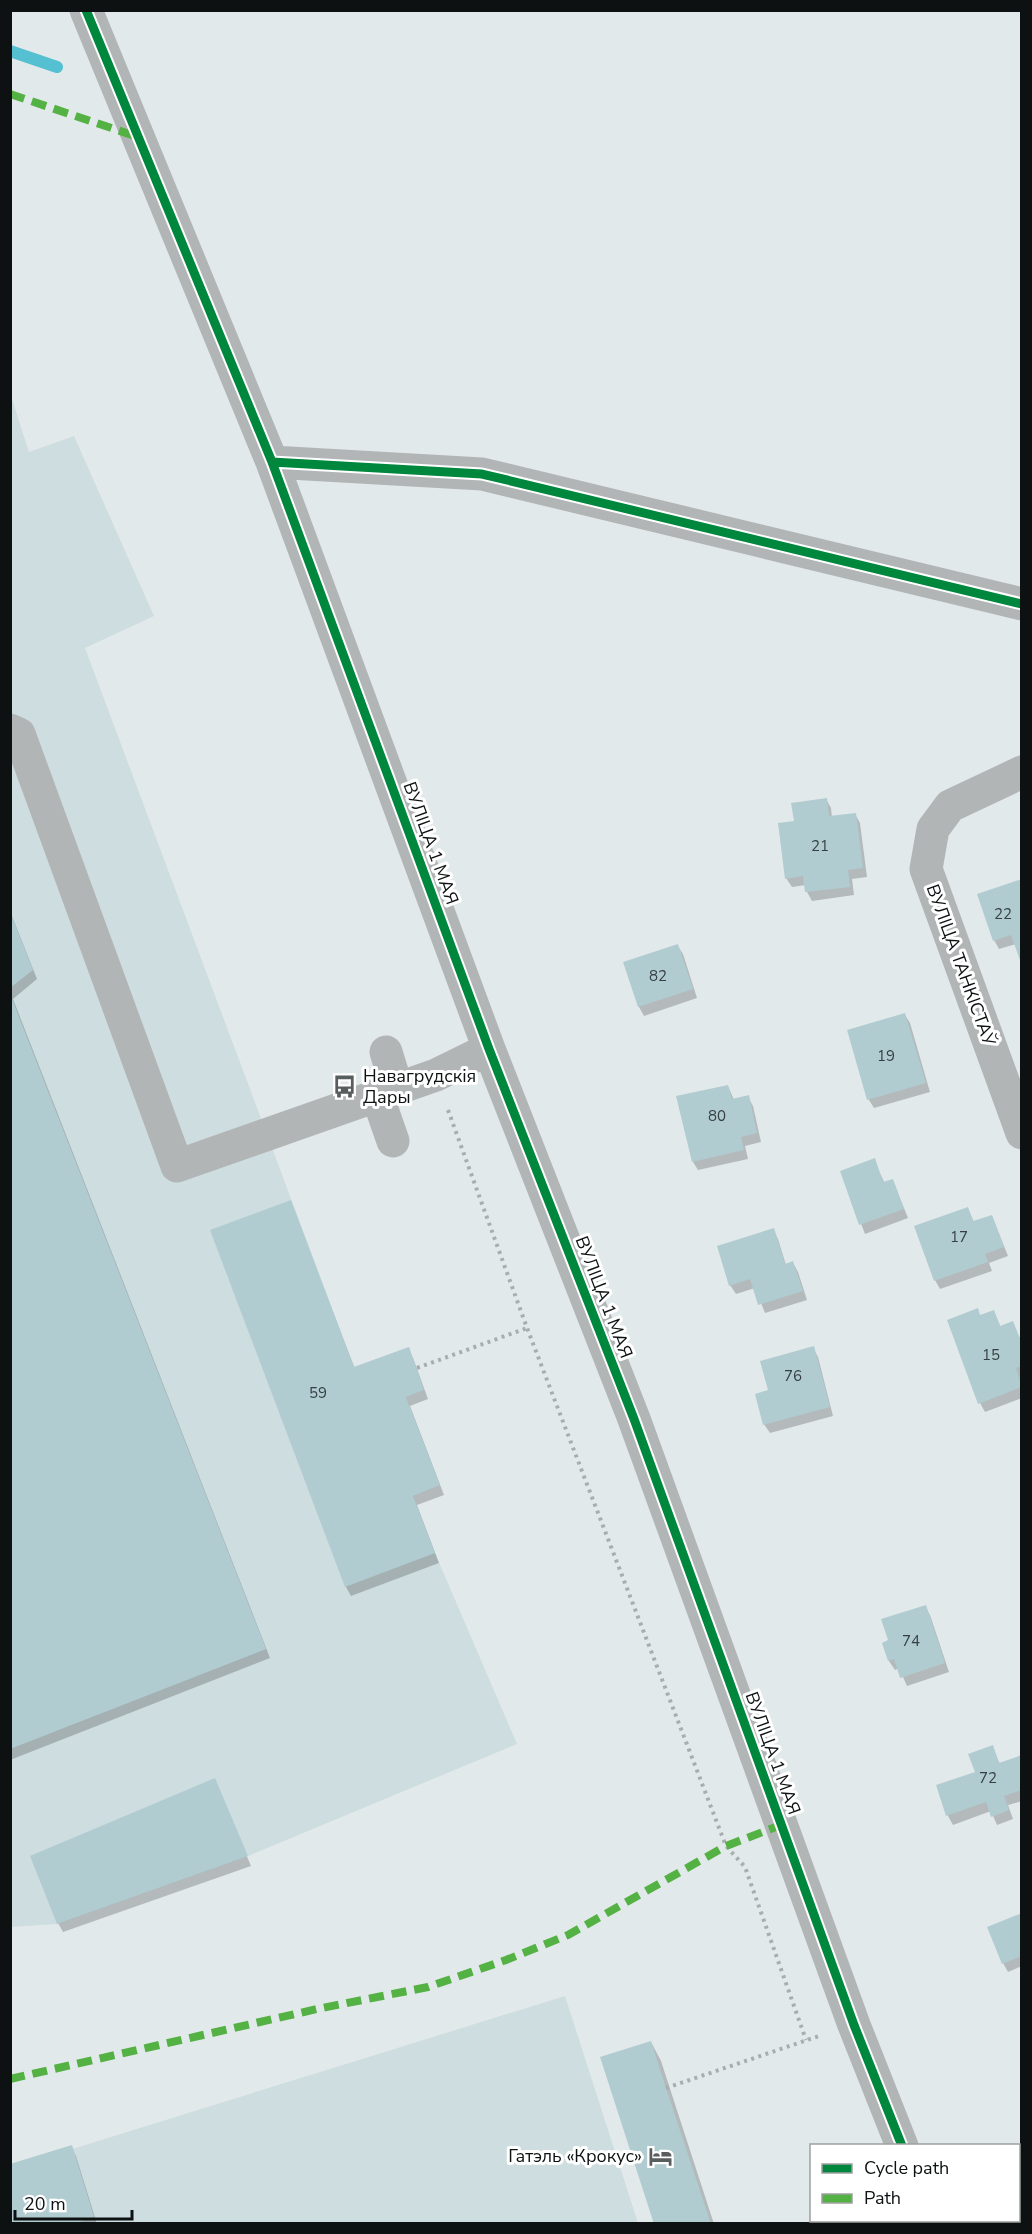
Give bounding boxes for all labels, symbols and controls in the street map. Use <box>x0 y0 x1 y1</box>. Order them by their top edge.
street label: ВУЛІЦА 1 МАЯ <box>398 778 464 908</box>
house number: 21 <box>811 836 829 856</box>
street label: ВУЛІЦА ТАНКІСТАЎ <box>921 881 1002 1050</box>
house number: 22 <box>994 904 1012 924</box>
house number: 82 <box>649 966 667 986</box>
house number: 19 <box>877 1046 895 1066</box>
place label: Навагрудскія Дары <box>363 1064 476 1109</box>
bus stop icon: Навагрудскія Дары <box>332 1073 358 1099</box>
house number: 80 <box>708 1106 726 1126</box>
house number: 17 <box>950 1227 968 1247</box>
street label: ВУЛІЦА 1 МАЯ <box>570 1232 638 1362</box>
house number: 15 <box>982 1345 1000 1365</box>
house number: 76 <box>784 1366 802 1386</box>
house number: 59 <box>309 1383 327 1403</box>
house number: 74 <box>902 1631 920 1651</box>
street label: ВУЛІЦА 1 МАЯ <box>740 1688 806 1818</box>
house number: 72 <box>979 1768 997 1788</box>
hotel icon: Гатэль «Крокус» <box>647 2143 673 2169</box>
place label: Гатэль «Крокус» <box>508 2144 642 2168</box>
legend <box>810 2144 1020 2222</box>
text: Cycle path <box>864 2156 949 2180</box>
scale bar <box>15 2183 132 2221</box>
text: Path <box>864 2186 901 2210</box>
text: 20 m <box>24 2192 66 2216</box>

